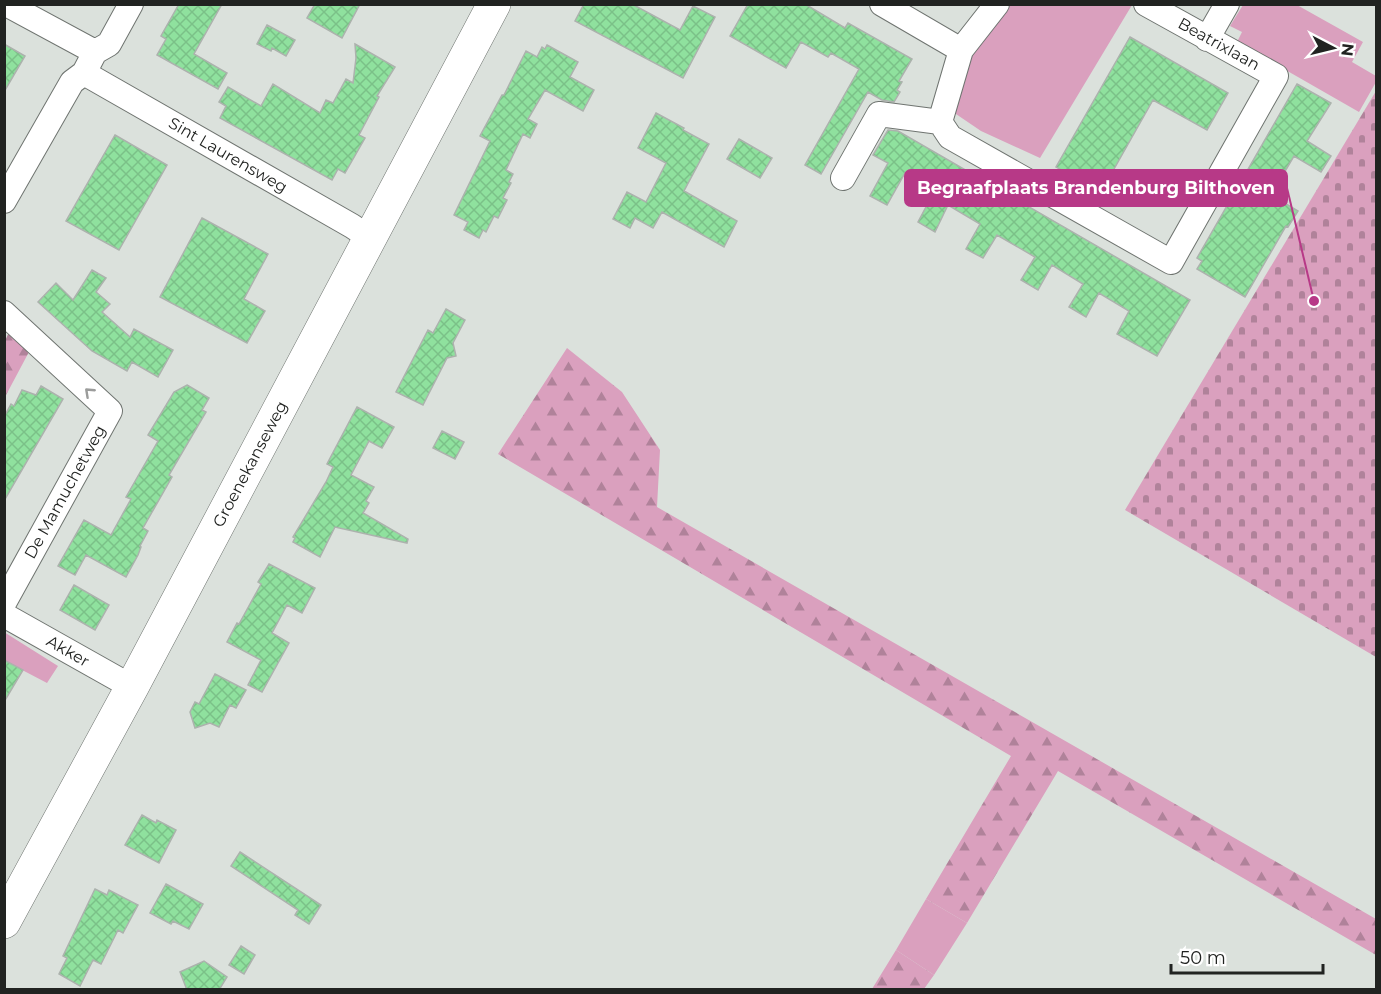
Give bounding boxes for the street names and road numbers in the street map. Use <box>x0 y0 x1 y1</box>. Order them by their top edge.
street label: Beatrixlaan <box>1175 14 1263 74</box>
street label: Sint Laurensweg <box>165 113 291 197</box>
street label: Groenekanseweg <box>209 398 291 530</box>
street label: De Mamuchetweg <box>20 422 110 562</box>
street label: Akker <box>43 631 93 671</box>

